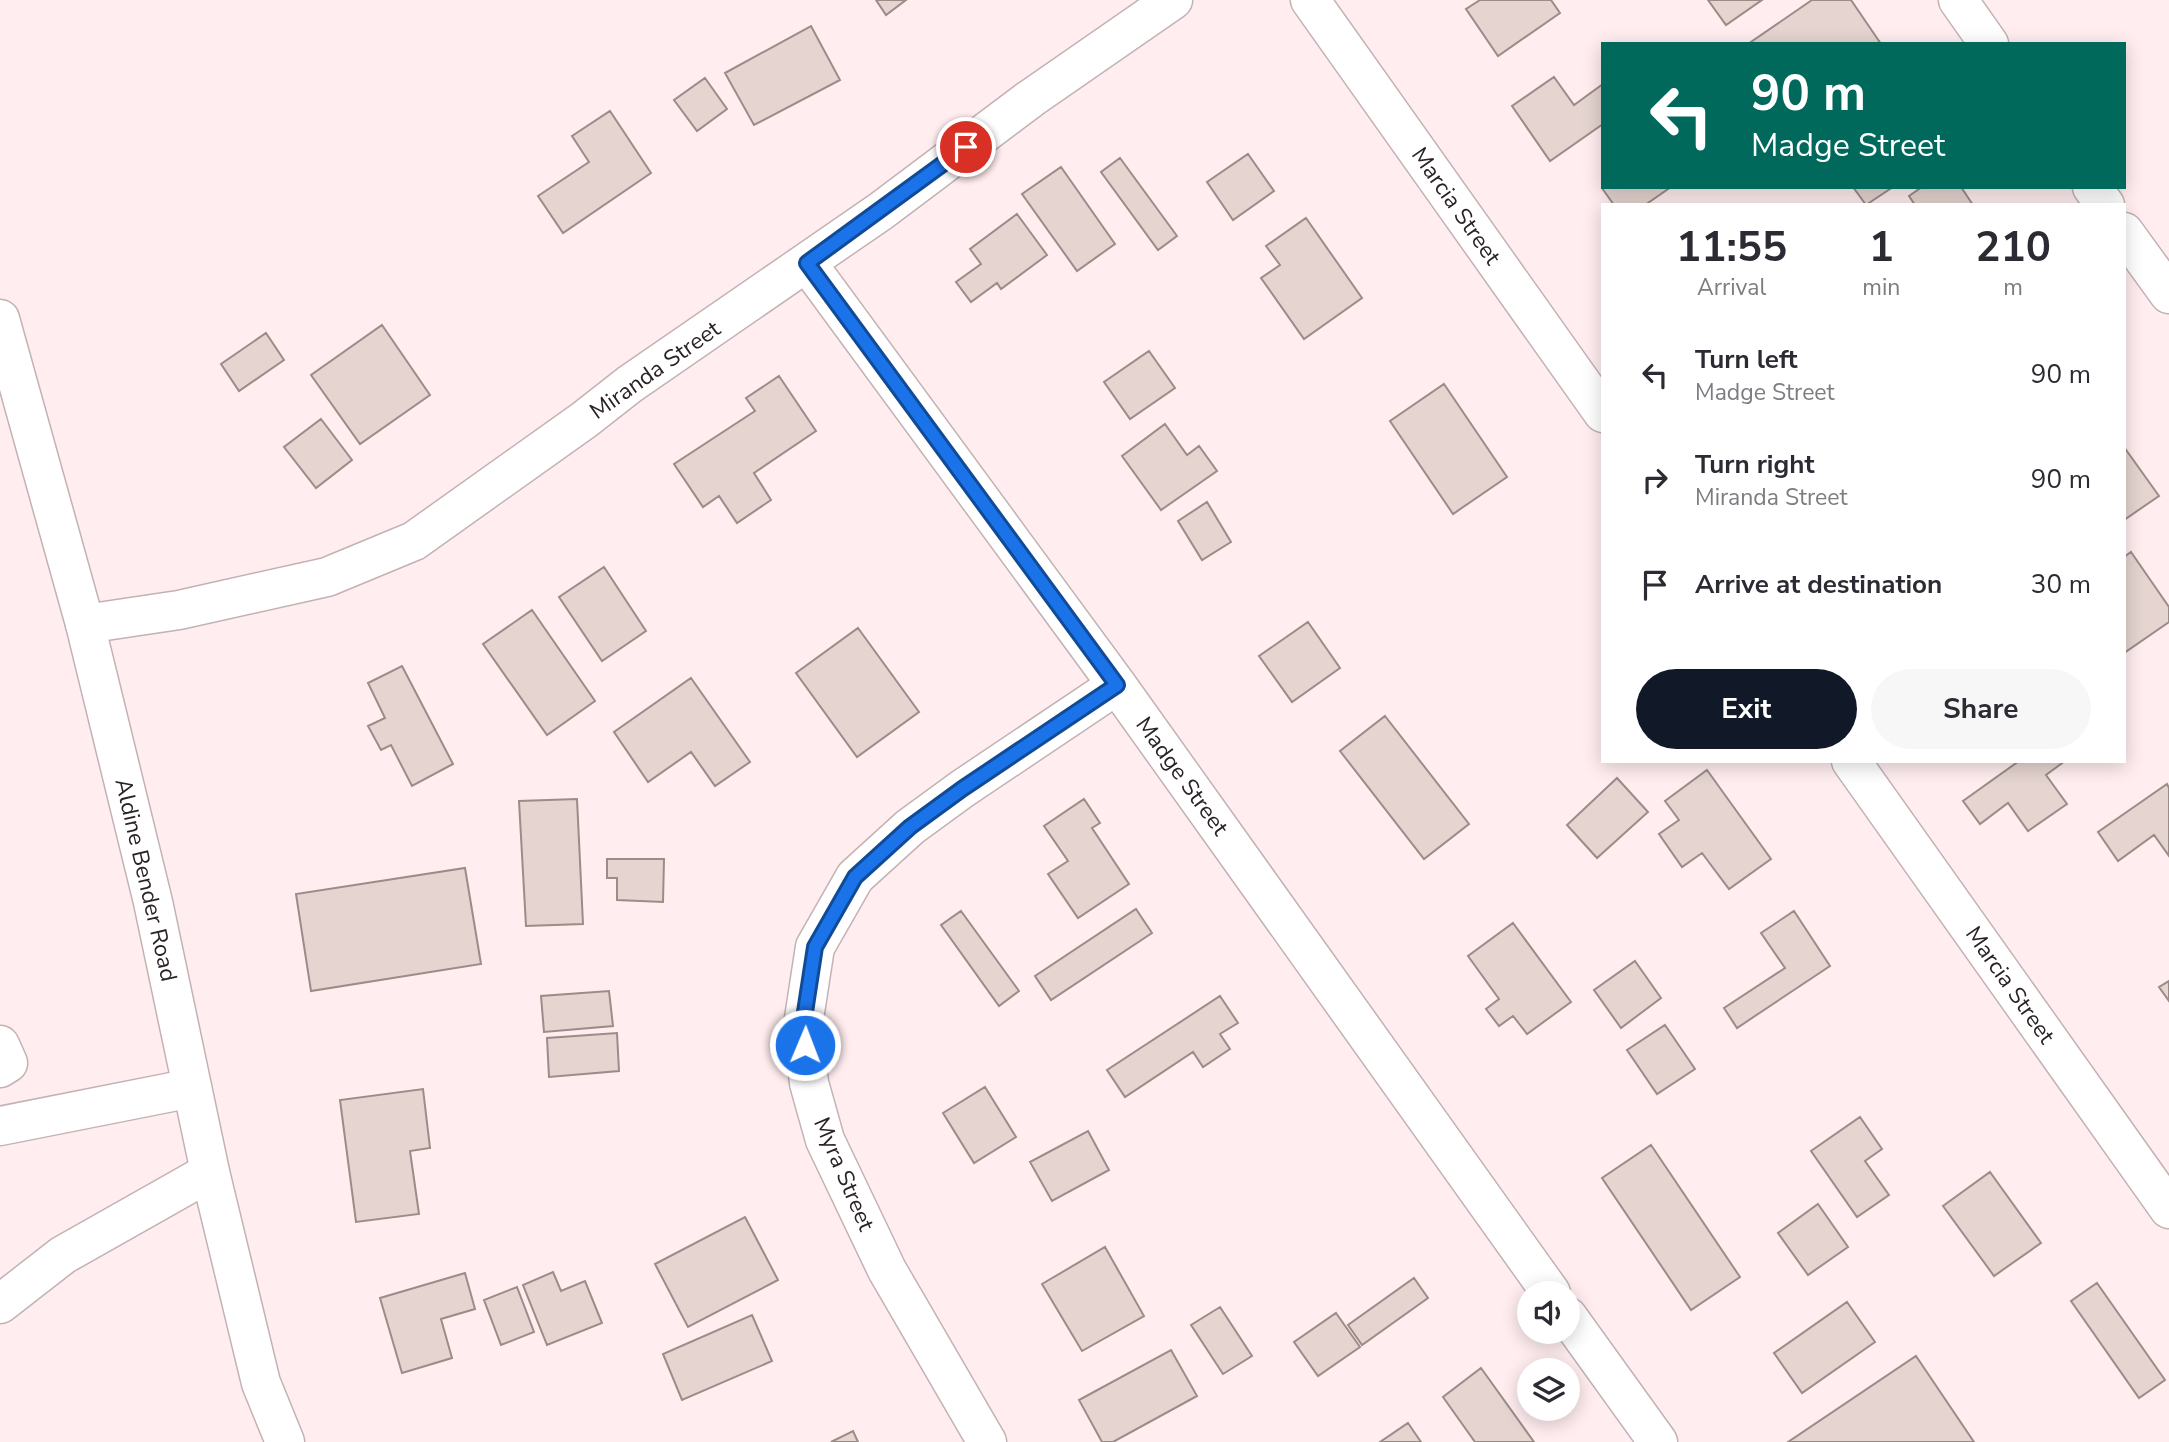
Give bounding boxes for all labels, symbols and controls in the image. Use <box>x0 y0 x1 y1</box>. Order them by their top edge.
text: 90 m <box>1751 60 1866 127</box>
icon: left <box>1636 70 1727 161</box>
pin <box>936 117 996 177</box>
text: Madge Street <box>1751 124 1945 167</box>
icon: arrive <box>947 128 985 166</box>
street label: Marcia Street <box>1404 141 1508 272</box>
text: 11:55 <box>1676 219 1787 276</box>
text: 1 <box>1869 219 1894 276</box>
text: 210 <box>1975 219 2051 276</box>
text: Arrival <box>1697 272 1766 303</box>
text: min <box>1862 272 1900 303</box>
text: m <box>2003 272 2023 303</box>
street label: Miranda Street <box>584 313 727 426</box>
text: Turn left <box>1695 342 1798 377</box>
icon: left <box>1636 356 1674 394</box>
text: 90 m <box>2031 357 2091 392</box>
text: Madge Street <box>1695 377 1835 408</box>
text: Turn right <box>1695 447 1814 482</box>
icon: right <box>1636 461 1674 499</box>
text: 90 m <box>2031 462 2091 497</box>
text: Miranda Street <box>1695 482 1848 513</box>
icon: arrive <box>1636 566 1674 604</box>
text: Arrive at destination <box>1695 567 1942 602</box>
text: 30 m <box>2031 567 2091 602</box>
button: Exit <box>1636 669 1857 749</box>
button: Share <box>1871 669 2091 749</box>
street label: Madge Street <box>1128 710 1236 842</box>
street label: Aldine Bender Road <box>108 775 184 985</box>
street label: Marcia Street <box>1958 920 2062 1051</box>
position arrow <box>768 1008 842 1082</box>
street label: Myra Street <box>806 1112 882 1236</box>
map controls <box>1517 1281 1580 1421</box>
button: sound <box>1517 1281 1580 1344</box>
button: layers <box>1517 1358 1580 1421</box>

